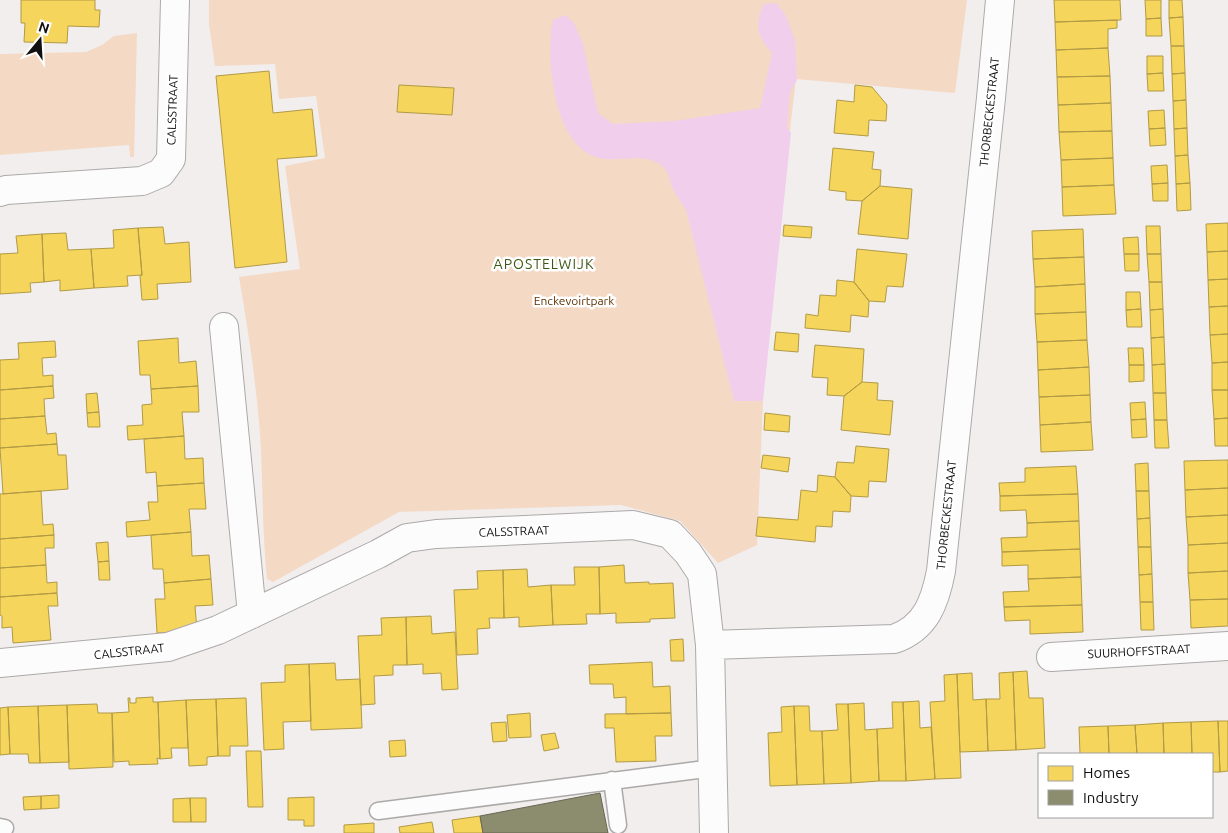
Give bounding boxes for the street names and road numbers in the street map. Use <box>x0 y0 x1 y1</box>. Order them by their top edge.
street label: THORBECKESTRAAT <box>977 56 1001 167</box>
street label: CALSSTRAAT <box>164 74 180 146</box>
street label: THORBECKESTRAAT <box>934 459 958 570</box>
street label: CALSSTRAAT <box>478 523 550 539</box>
street label: CALSSTRAAT <box>93 641 165 661</box>
street label: SUURHOFFSTRAAT <box>1087 642 1191 660</box>

